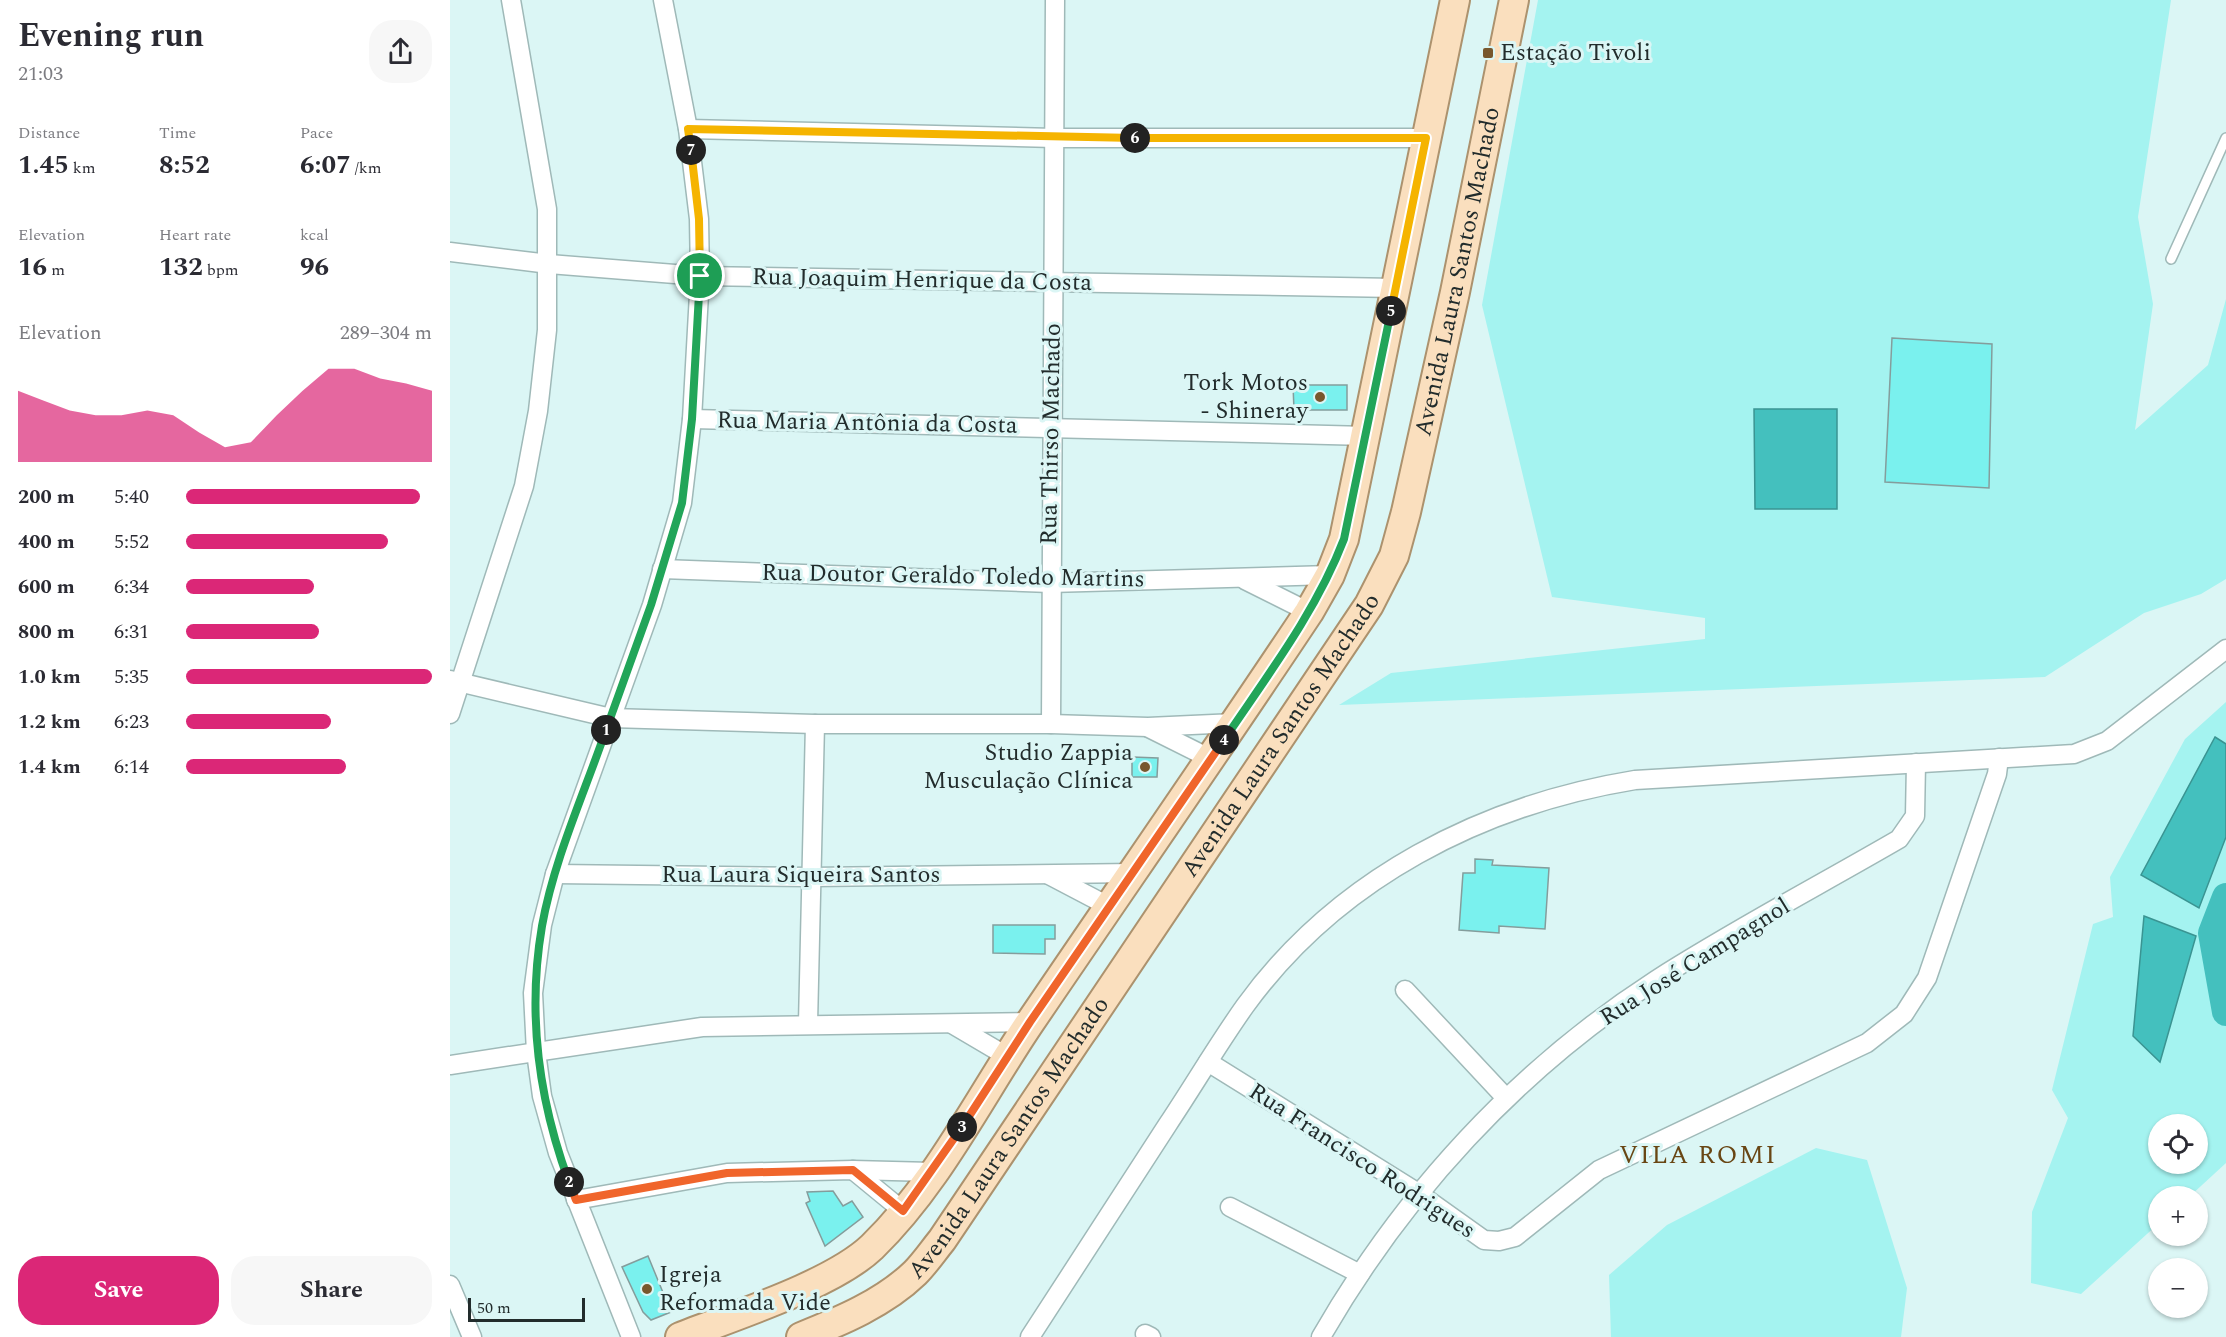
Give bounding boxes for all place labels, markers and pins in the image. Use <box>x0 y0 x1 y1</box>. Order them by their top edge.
place label: Estação Tivoli <box>1500 35 1651 71</box>
marker: Estação Tivoli <box>1481 46 1495 60</box>
pin: 6 <box>1120 123 1150 153</box>
pin: 7 <box>676 135 706 165</box>
pin <box>674 250 725 301</box>
pin: 5 <box>1376 296 1406 326</box>
place label: Tork Motos - Shineray <box>1183 365 1309 429</box>
marker: Tork Motos - Shineray <box>1313 390 1327 404</box>
pin: 1 <box>591 715 621 745</box>
pin: 4 <box>1209 725 1239 755</box>
place label: Studio Zappia Musculação Clínica <box>924 735 1133 799</box>
marker: Studio Zappia Musculação Clínica <box>1138 760 1152 774</box>
pin: 3 <box>947 1112 977 1142</box>
pin: 2 <box>554 1167 584 1197</box>
place label: Igreja Reformada Vide <box>659 1257 831 1321</box>
marker: Igreja Reformada Vide <box>640 1282 654 1296</box>

